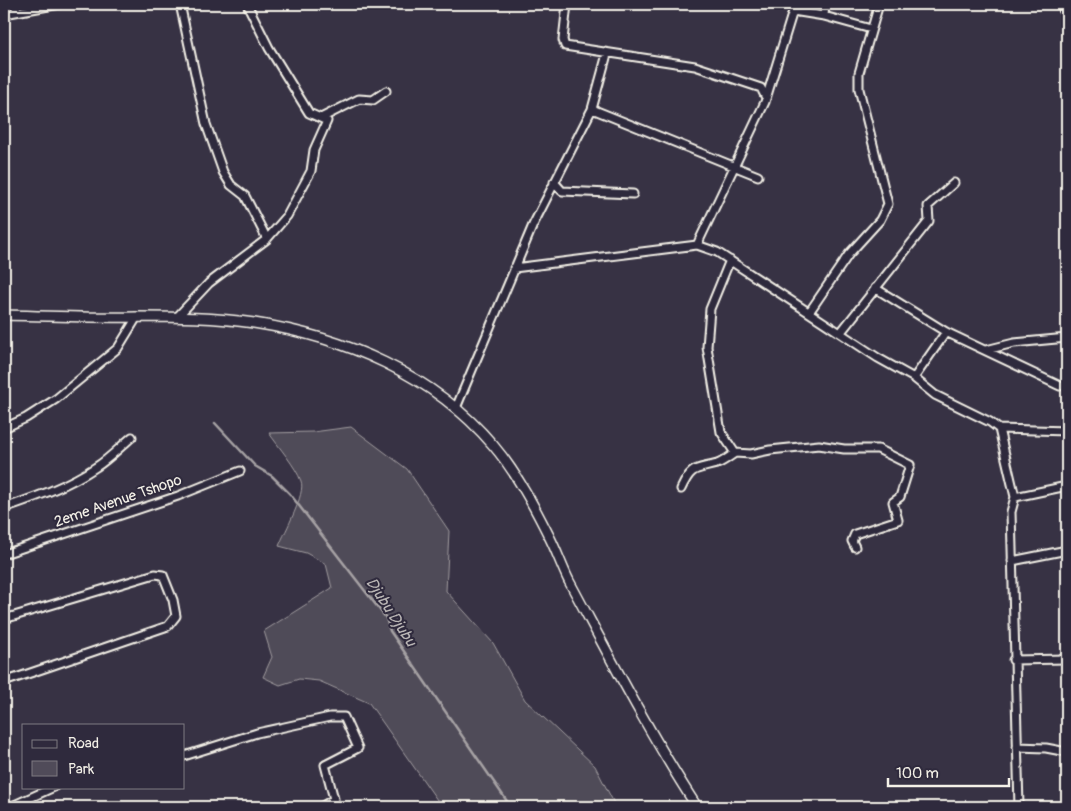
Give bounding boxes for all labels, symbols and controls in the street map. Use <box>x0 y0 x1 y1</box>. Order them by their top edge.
street label: 2eme Avenue Tshopo <box>52 470 184 532</box>
water label: Djubu Djubu <box>361 574 421 651</box>
legend <box>22 724 185 788</box>
text: Road <box>68 734 99 753</box>
scale bar <box>888 756 1010 788</box>
text: Park <box>68 760 95 779</box>
text: 100 m <box>896 764 939 783</box>

